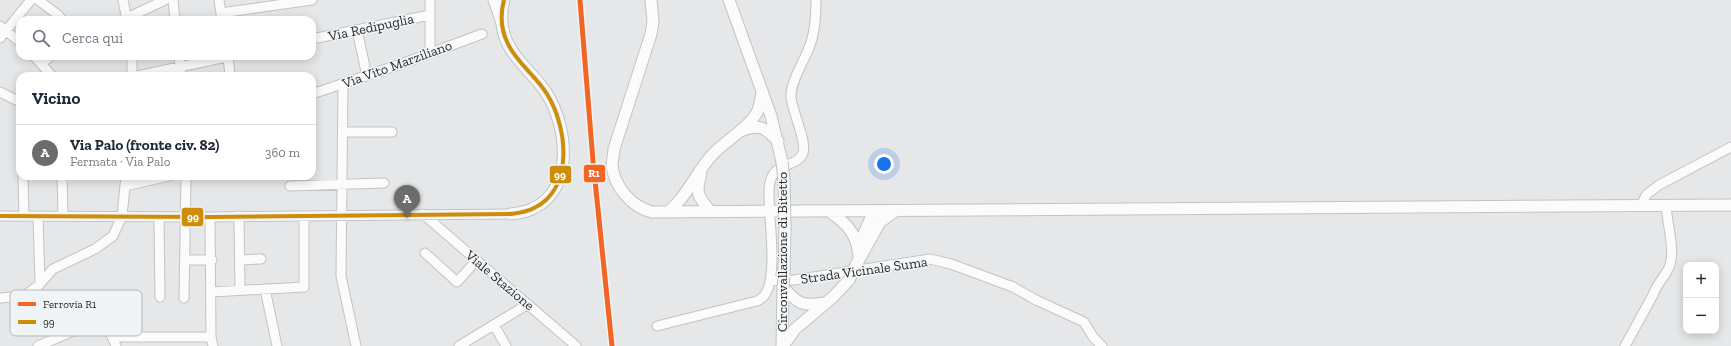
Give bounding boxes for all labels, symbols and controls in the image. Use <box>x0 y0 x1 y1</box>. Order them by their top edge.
street label: Via Redipuglia <box>326 10 416 45</box>
search box <box>16 16 316 60</box>
icon: search <box>30 27 52 49</box>
text: Cerca qui <box>62 29 123 47</box>
street label: Via Vito Marziliano <box>339 37 454 93</box>
text: Vicino <box>32 88 80 108</box>
text: Via Palo (fronte civ. 82) <box>70 136 219 154</box>
text: A <box>41 145 49 160</box>
text: 360 m <box>265 145 300 160</box>
text: Fermata · Via Palo <box>70 154 170 169</box>
your location <box>874 154 894 174</box>
line badge: R1 <box>583 164 606 183</box>
line badge: 99 <box>549 165 572 184</box>
text: R1 <box>588 167 600 180</box>
text: 99 <box>554 169 566 182</box>
street label: Circonvallazione di Bitetto <box>774 172 791 332</box>
pin: A <box>394 185 420 218</box>
line badge: 99 <box>181 207 204 227</box>
text: 99 <box>187 211 199 224</box>
street label: Viale Stazione <box>461 246 538 314</box>
street label: Strada Vicinale Suma <box>800 253 929 288</box>
map controls <box>1683 262 1719 334</box>
button: + <box>1683 262 1719 298</box>
legend <box>10 290 142 336</box>
text: Ferrovia R1 <box>43 298 97 311</box>
button: − <box>1683 298 1719 334</box>
text: 99 <box>43 316 55 329</box>

